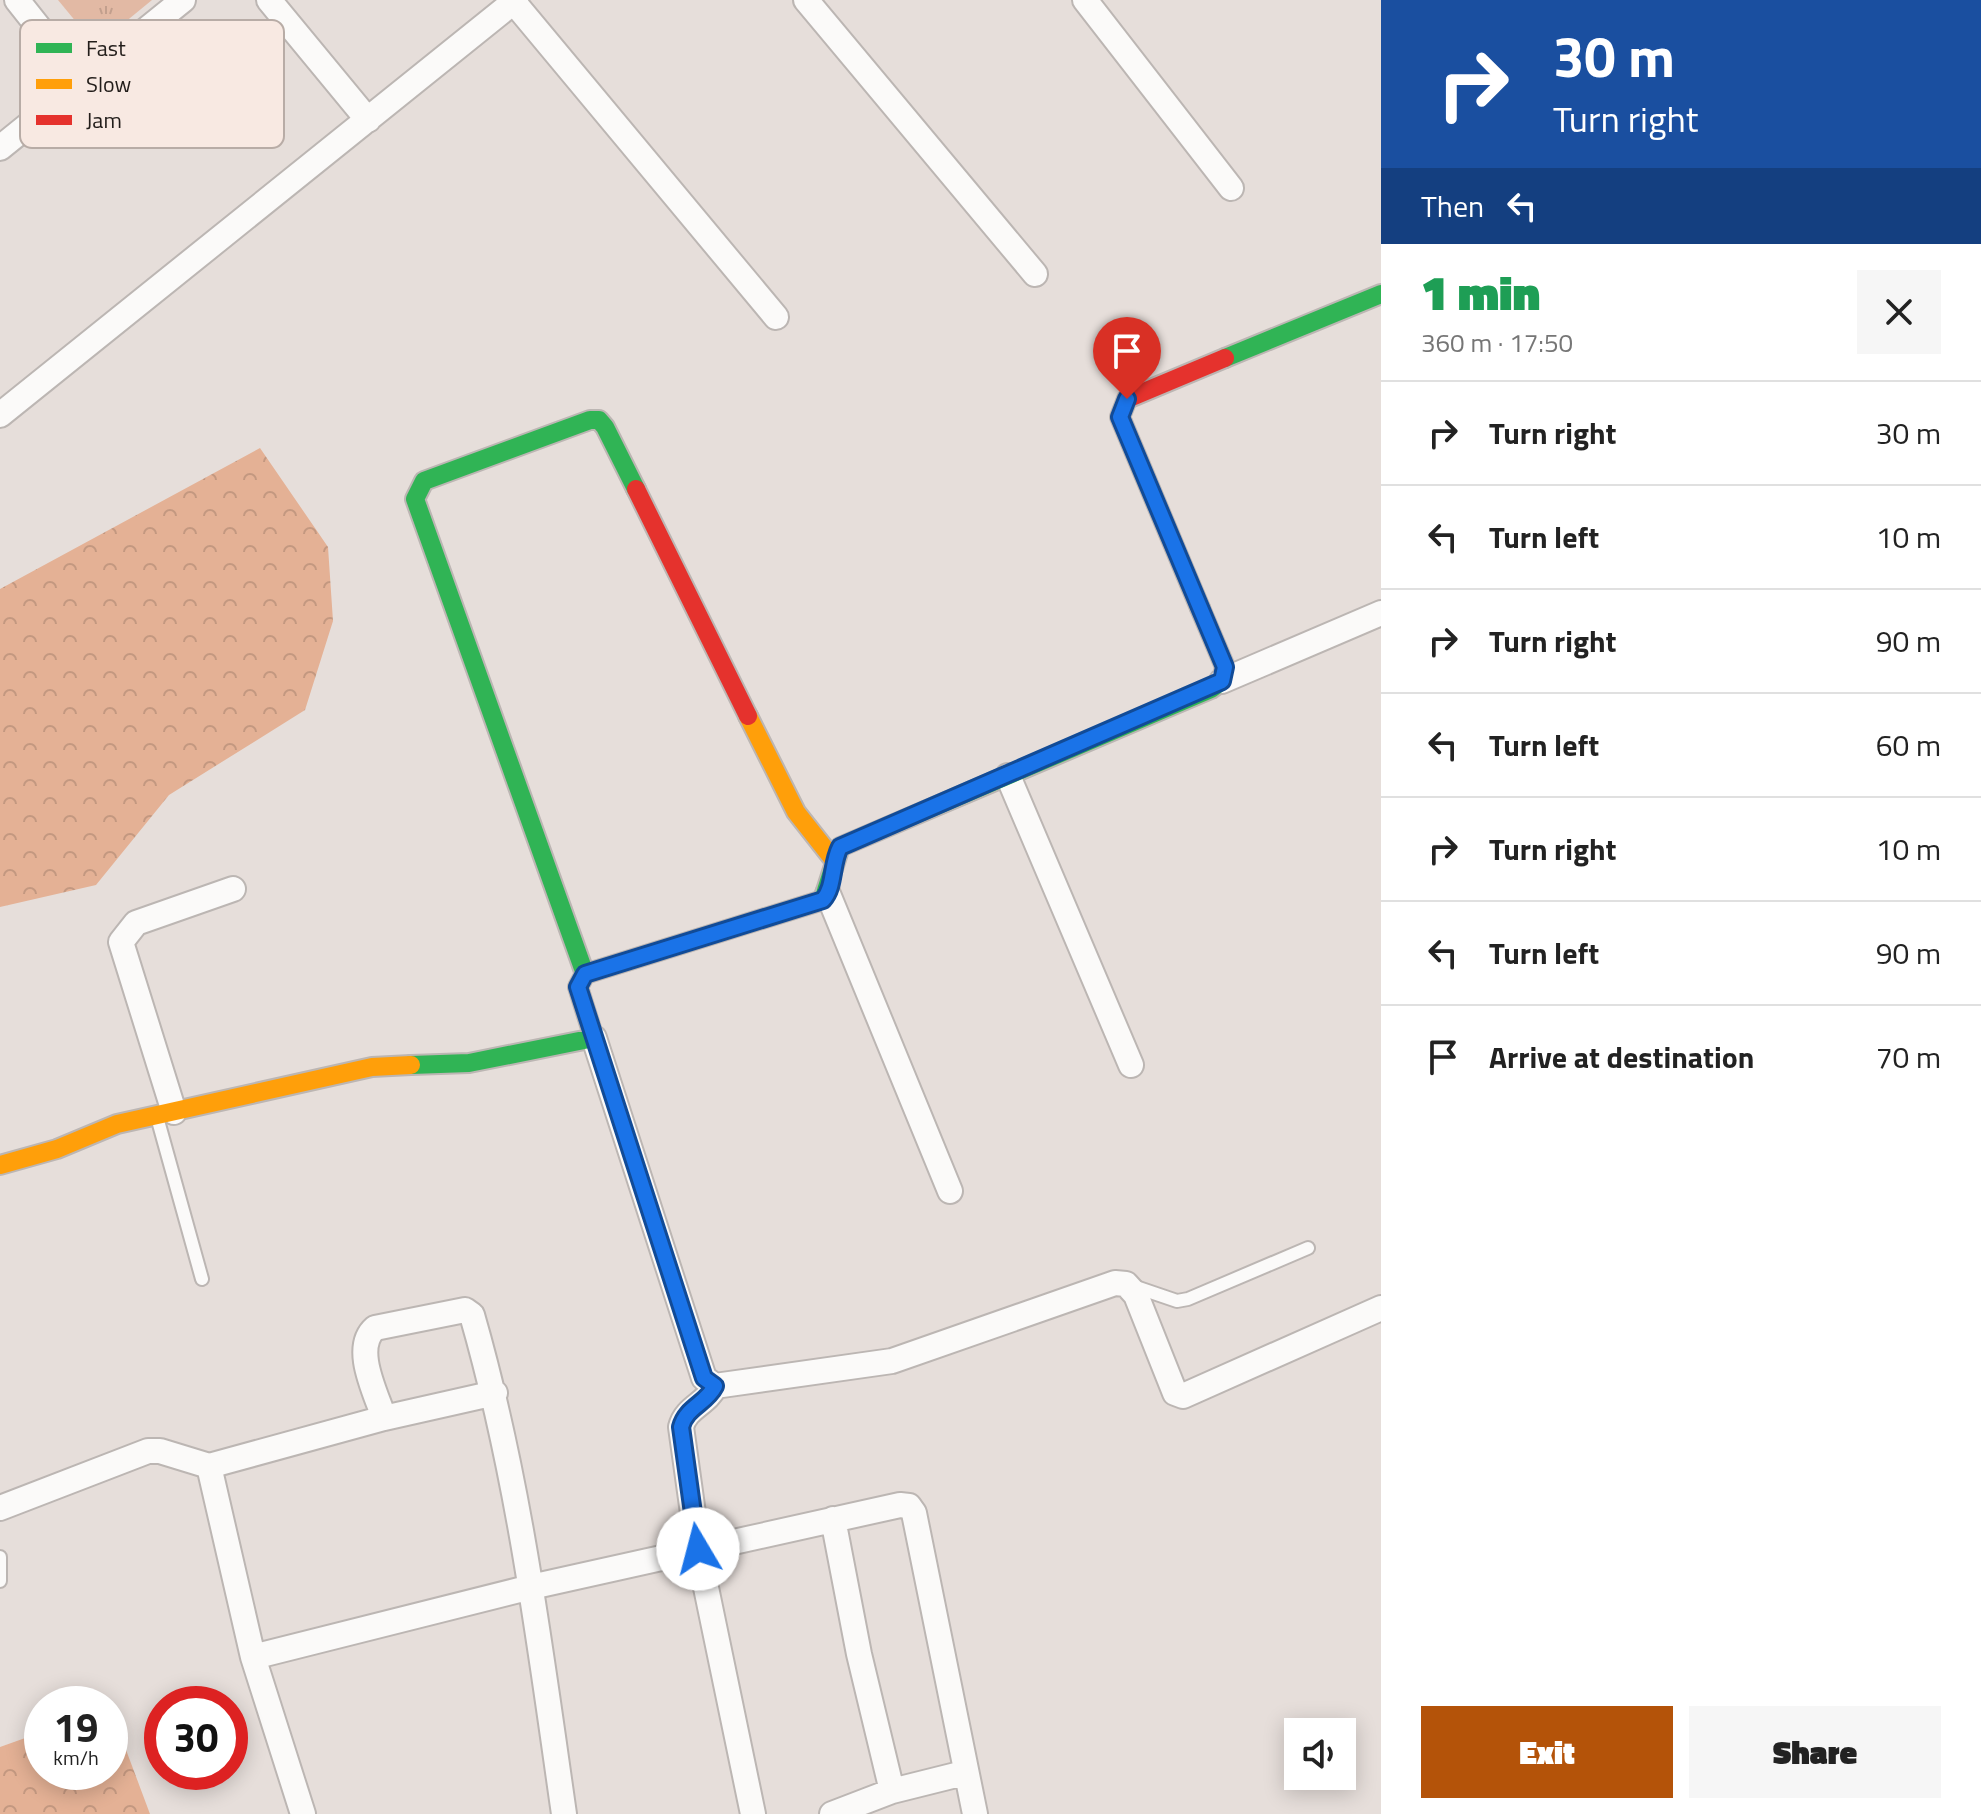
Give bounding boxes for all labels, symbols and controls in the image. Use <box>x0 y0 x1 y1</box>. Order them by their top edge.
text: 30 m <box>1553 14 1675 99</box>
legend <box>20 20 284 148</box>
text: Fast <box>86 31 126 65</box>
icon: right <box>1421 32 1525 136</box>
text: Slow <box>86 67 132 101</box>
text: Turn right <box>1553 91 1698 146</box>
text: Jam <box>86 103 122 137</box>
text: Then <box>1421 183 1484 229</box>
icon: left <box>1500 184 1544 228</box>
text: 1 min <box>1421 256 1540 329</box>
button: close <box>1857 270 1941 354</box>
pin <box>1093 317 1161 399</box>
text: 360 m · 17:50 <box>1421 323 1573 362</box>
icon: arrive <box>1105 329 1149 373</box>
text: Turn right <box>1489 410 1617 456</box>
text: 30 m <box>1876 410 1941 456</box>
icon: right <box>1421 411 1465 455</box>
text: Turn left <box>1489 514 1599 560</box>
text: 10 m <box>1876 514 1941 560</box>
icon: left <box>1421 515 1465 559</box>
text: Turn right <box>1489 618 1617 664</box>
text: 90 m <box>1876 618 1941 664</box>
icon: right <box>1421 619 1465 663</box>
text: Turn left <box>1489 722 1599 768</box>
text: 60 m <box>1876 722 1941 768</box>
icon: left <box>1421 723 1465 767</box>
text: Turn right <box>1489 826 1617 872</box>
text: 10 m <box>1876 826 1941 872</box>
icon: right <box>1421 827 1465 871</box>
text: Turn left <box>1489 930 1599 976</box>
text: 90 m <box>1876 930 1941 976</box>
icon: left <box>1421 931 1465 975</box>
text: Arrive at destination <box>1489 1034 1754 1080</box>
text: 70 m <box>1876 1034 1941 1080</box>
icon: arrive <box>1421 1035 1465 1079</box>
position arrow <box>656 1507 740 1591</box>
speed limit sign: 30 <box>144 1686 248 1790</box>
text: 19 <box>54 1697 98 1758</box>
button: Exit <box>1421 1706 1673 1798</box>
button: Share <box>1689 1706 1941 1798</box>
map controls <box>1284 1718 1356 1790</box>
button: sound <box>1284 1718 1356 1790</box>
text: km/h <box>53 1742 99 1773</box>

